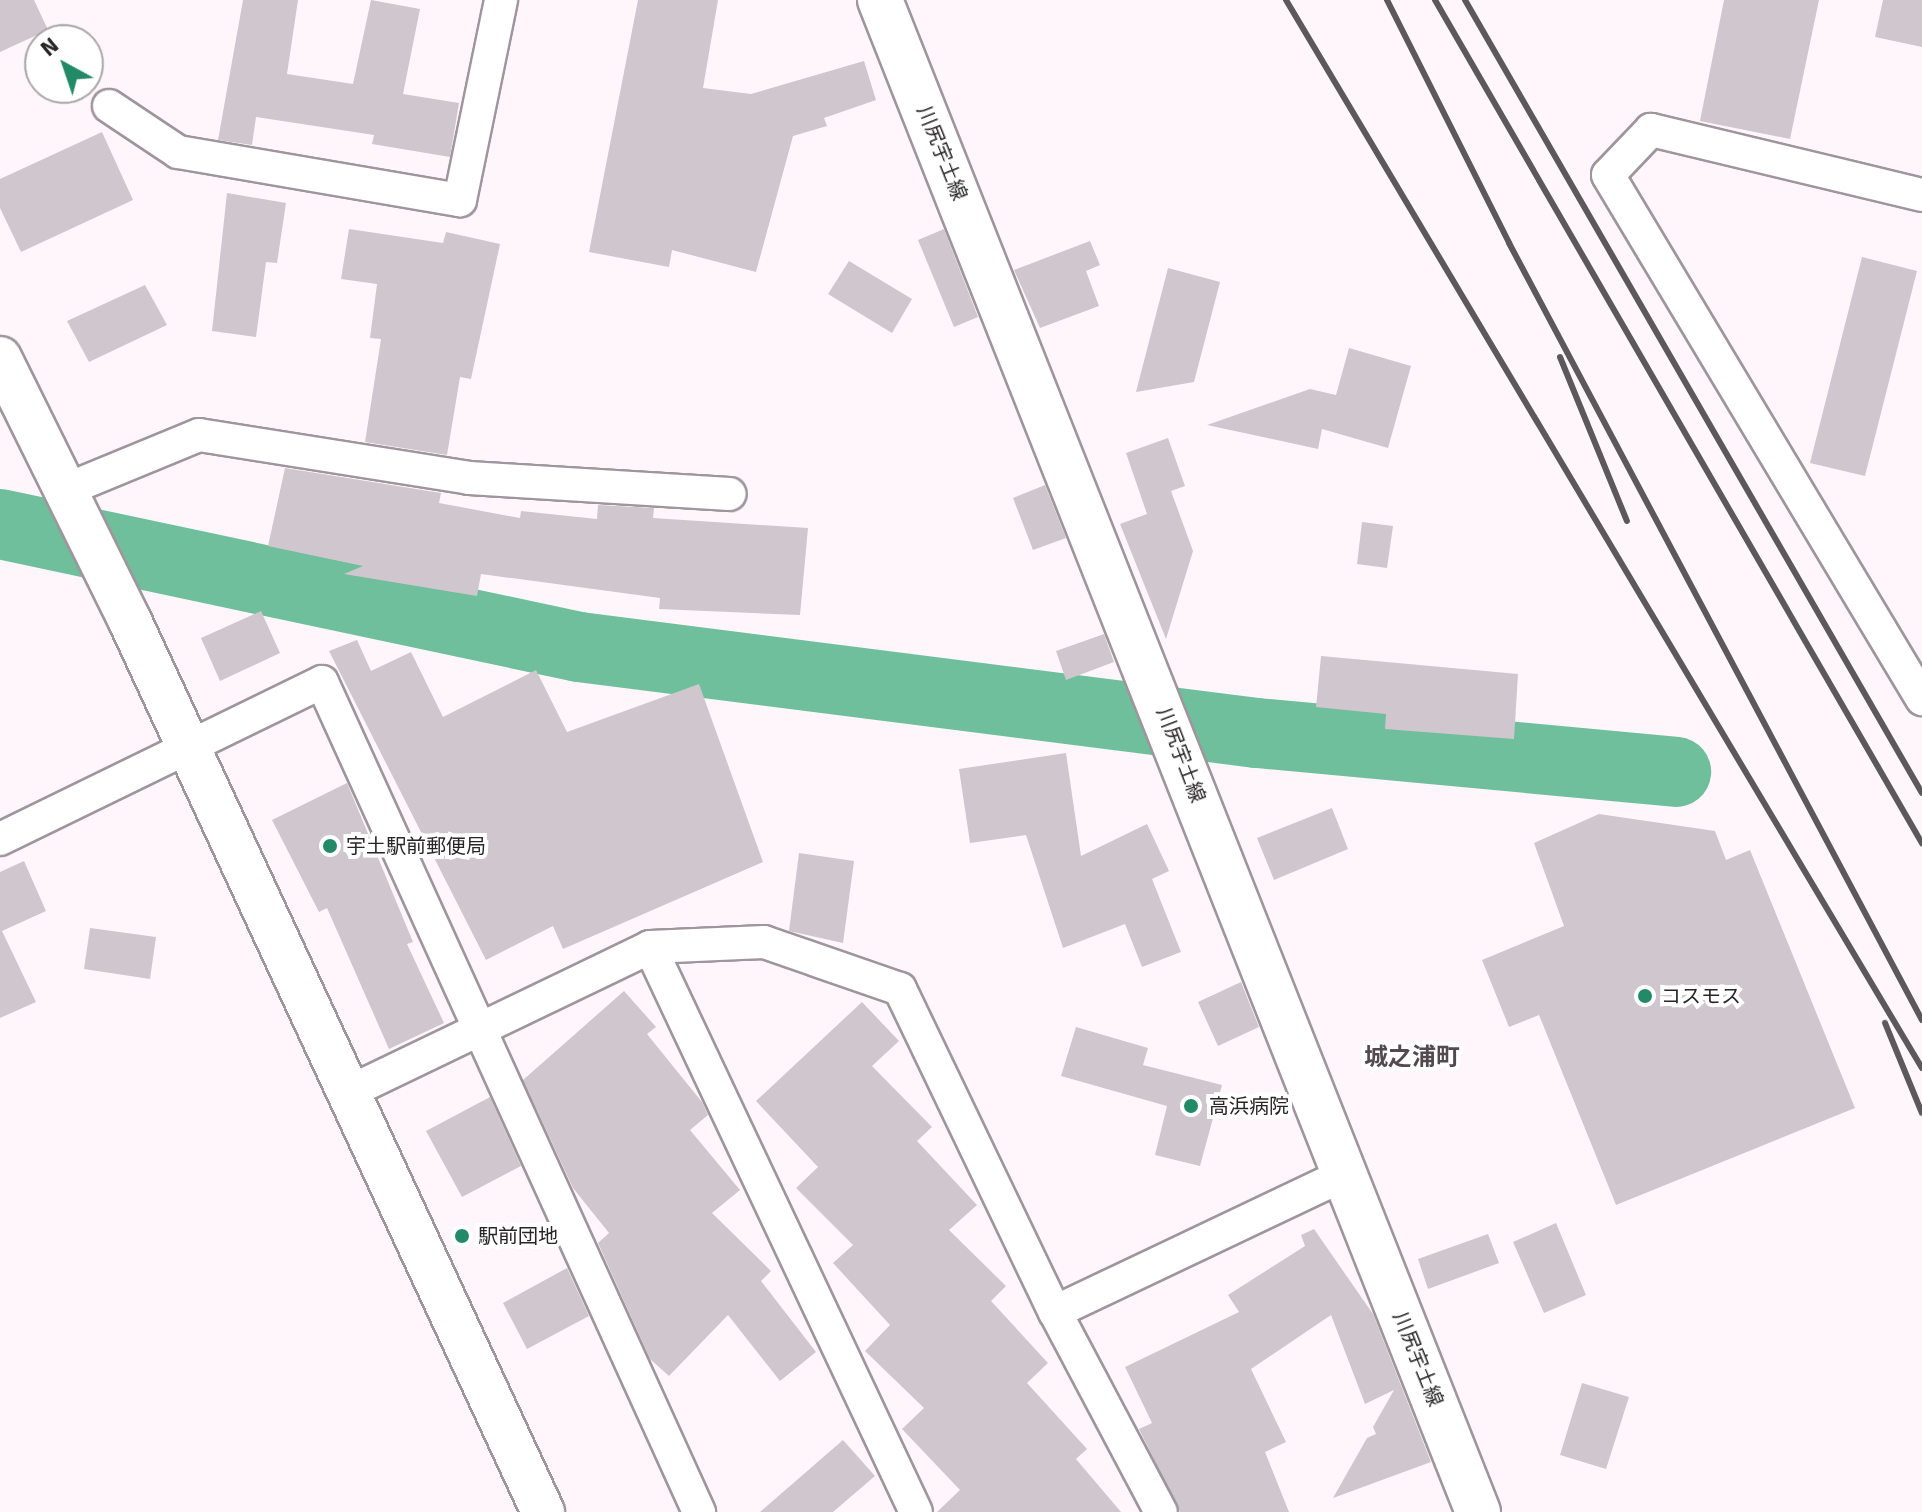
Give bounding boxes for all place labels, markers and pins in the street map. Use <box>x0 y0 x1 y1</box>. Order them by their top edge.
place label: 宇土駅前郵便局 <box>346 834 486 858</box>
marker: 宇土駅前郵便局 <box>321 837 339 855</box>
place label: コスモス <box>1661 984 1741 1008</box>
marker: コスモス <box>1636 987 1654 1005</box>
place label: 高浜病院 <box>1209 1094 1289 1118</box>
marker: 高浜病院 <box>1180 1095 1202 1117</box>
place label: 駅前団地 <box>478 1224 558 1248</box>
marker: 駅前団地 <box>453 1227 471 1245</box>

